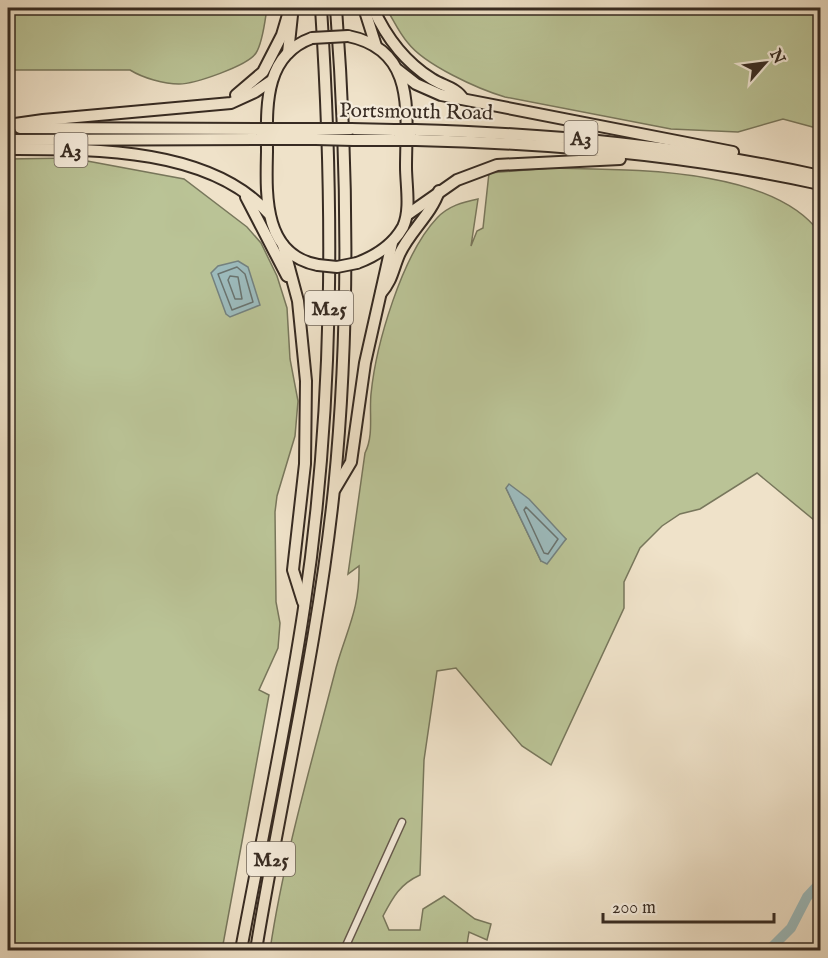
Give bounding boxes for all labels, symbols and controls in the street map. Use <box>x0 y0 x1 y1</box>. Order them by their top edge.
north arrow <box>735 33 795 93</box>
text: N <box>764 45 789 68</box>
street label: Portsmouth Road <box>339 98 494 127</box>
road number: A3 <box>564 121 598 155</box>
road number: A3 <box>54 133 88 167</box>
road number: M25 <box>305 291 353 325</box>
road number: M25 <box>247 842 295 876</box>
scale bar <box>603 886 774 924</box>
text: 200 m <box>612 897 656 920</box>

